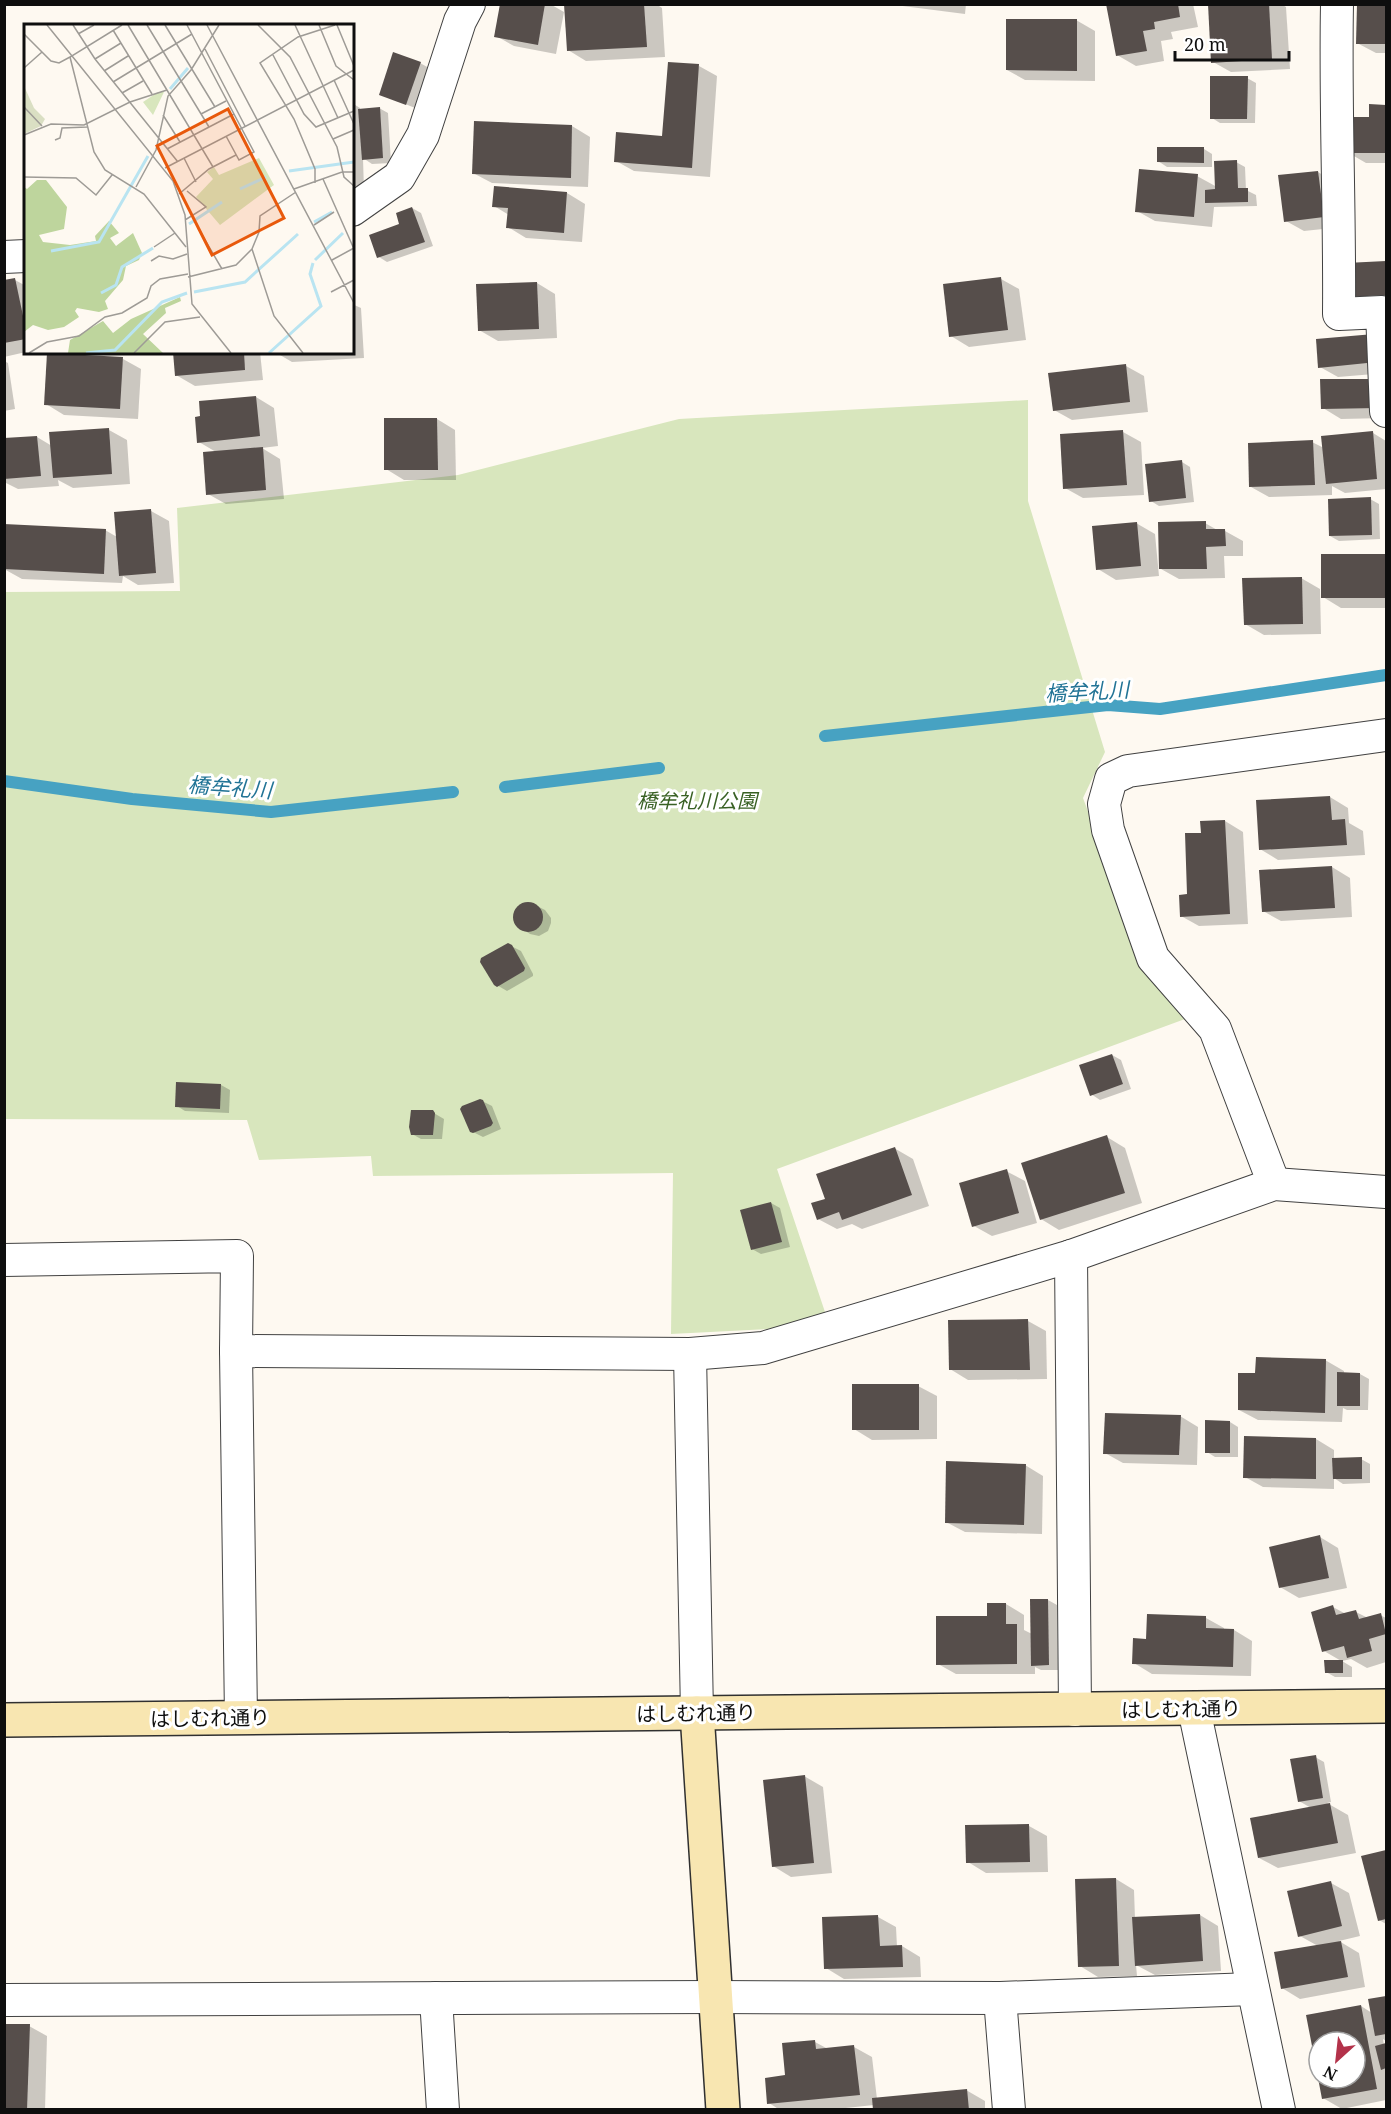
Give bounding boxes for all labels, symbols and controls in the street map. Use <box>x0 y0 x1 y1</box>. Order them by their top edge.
inset map <box>24 24 354 354</box>
scale bar <box>1175 24 1289 62</box>
text: 20 m <box>1184 32 1226 56</box>
water label: 橋牟礼川 <box>1044 675 1132 707</box>
water label: 橋牟礼川 <box>187 770 275 804</box>
park label: 橋牟礼川公園 <box>637 787 760 814</box>
street label: はしむれ通り <box>1121 1694 1241 1724</box>
street label: はしむれ通り <box>636 1698 756 1728</box>
street label: はしむれ通り <box>150 1703 270 1733</box>
north arrow <box>1307 2030 1367 2090</box>
text: N <box>1319 2061 1341 2086</box>

